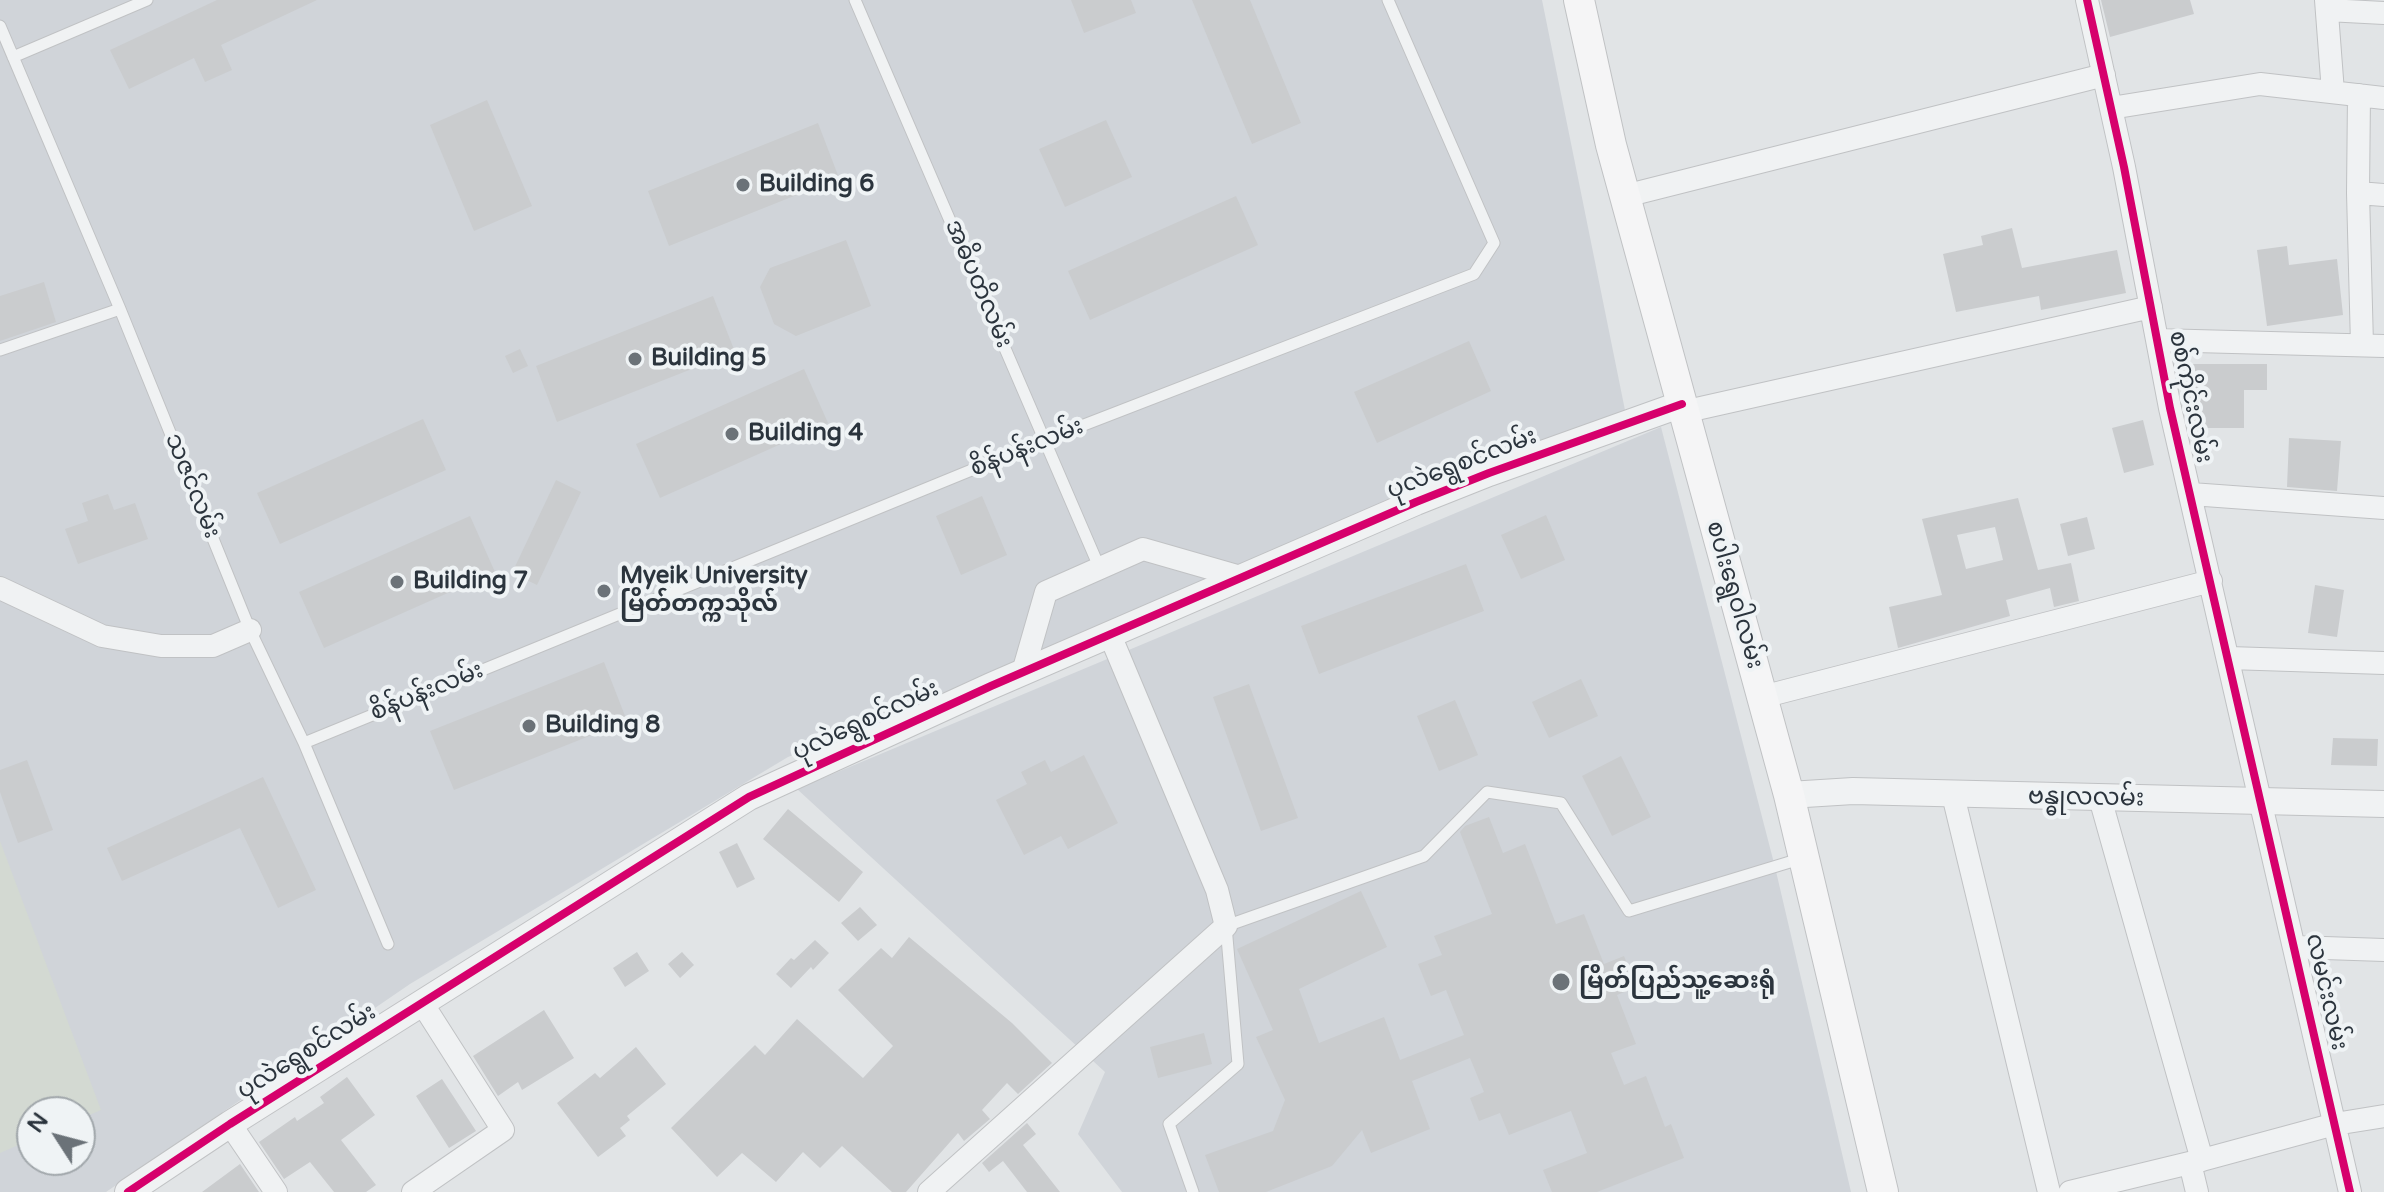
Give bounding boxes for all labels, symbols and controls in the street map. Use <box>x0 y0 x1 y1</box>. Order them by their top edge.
place label: Building 6 <box>759 171 874 199</box>
marker: Building 6 <box>734 176 752 194</box>
street label: အဓိပတိလမ်း <box>938 216 1018 352</box>
street label: စစ်ကိုင်းလမ်း <box>2162 328 2218 466</box>
place label: Building 5 <box>651 345 766 373</box>
marker: Building 5 <box>626 350 644 368</box>
street label: စိန်ပန်းလမ်း <box>966 412 1088 484</box>
place label: Building 4 <box>748 420 863 448</box>
street label: ပုလဲရွေစင်လမ်း <box>1383 422 1541 506</box>
marker: Building 4 <box>723 425 741 443</box>
street label: သဇင်လမ်း <box>158 429 226 543</box>
street label: စပါးရွေဝါလမ်း <box>1699 518 1769 672</box>
place label: Myeik University မြိတ်တက္ကသိုလ် <box>620 563 808 619</box>
place label: Building 7 <box>413 568 528 596</box>
marker: Building 7 <box>388 573 406 591</box>
marker: Myeik University မြိတ်တက္ကသိုလ် <box>595 582 613 600</box>
street label: စိန်ပန်းလမ်း <box>366 656 488 728</box>
street label: ပုလဲရွေစင်လမ်း <box>788 675 944 767</box>
place label: Building 8 <box>545 712 660 740</box>
marker: Building 8 <box>520 717 538 735</box>
street label: ဗန္ဓုလလမ်း <box>2028 783 2144 813</box>
street label: လမင်းလမ်း <box>2299 931 2353 1053</box>
place label: မြိတ်ပြည်သူ့ဆေးရုံ <box>1579 968 1776 996</box>
marker: မြိတ်ပြည်သူ့ဆေးရုံ <box>1550 971 1572 993</box>
street label: ပုလဲရွေစင်လမ်း <box>232 998 382 1106</box>
north arrow <box>16 1096 96 1176</box>
text: N <box>22 1108 54 1138</box>

